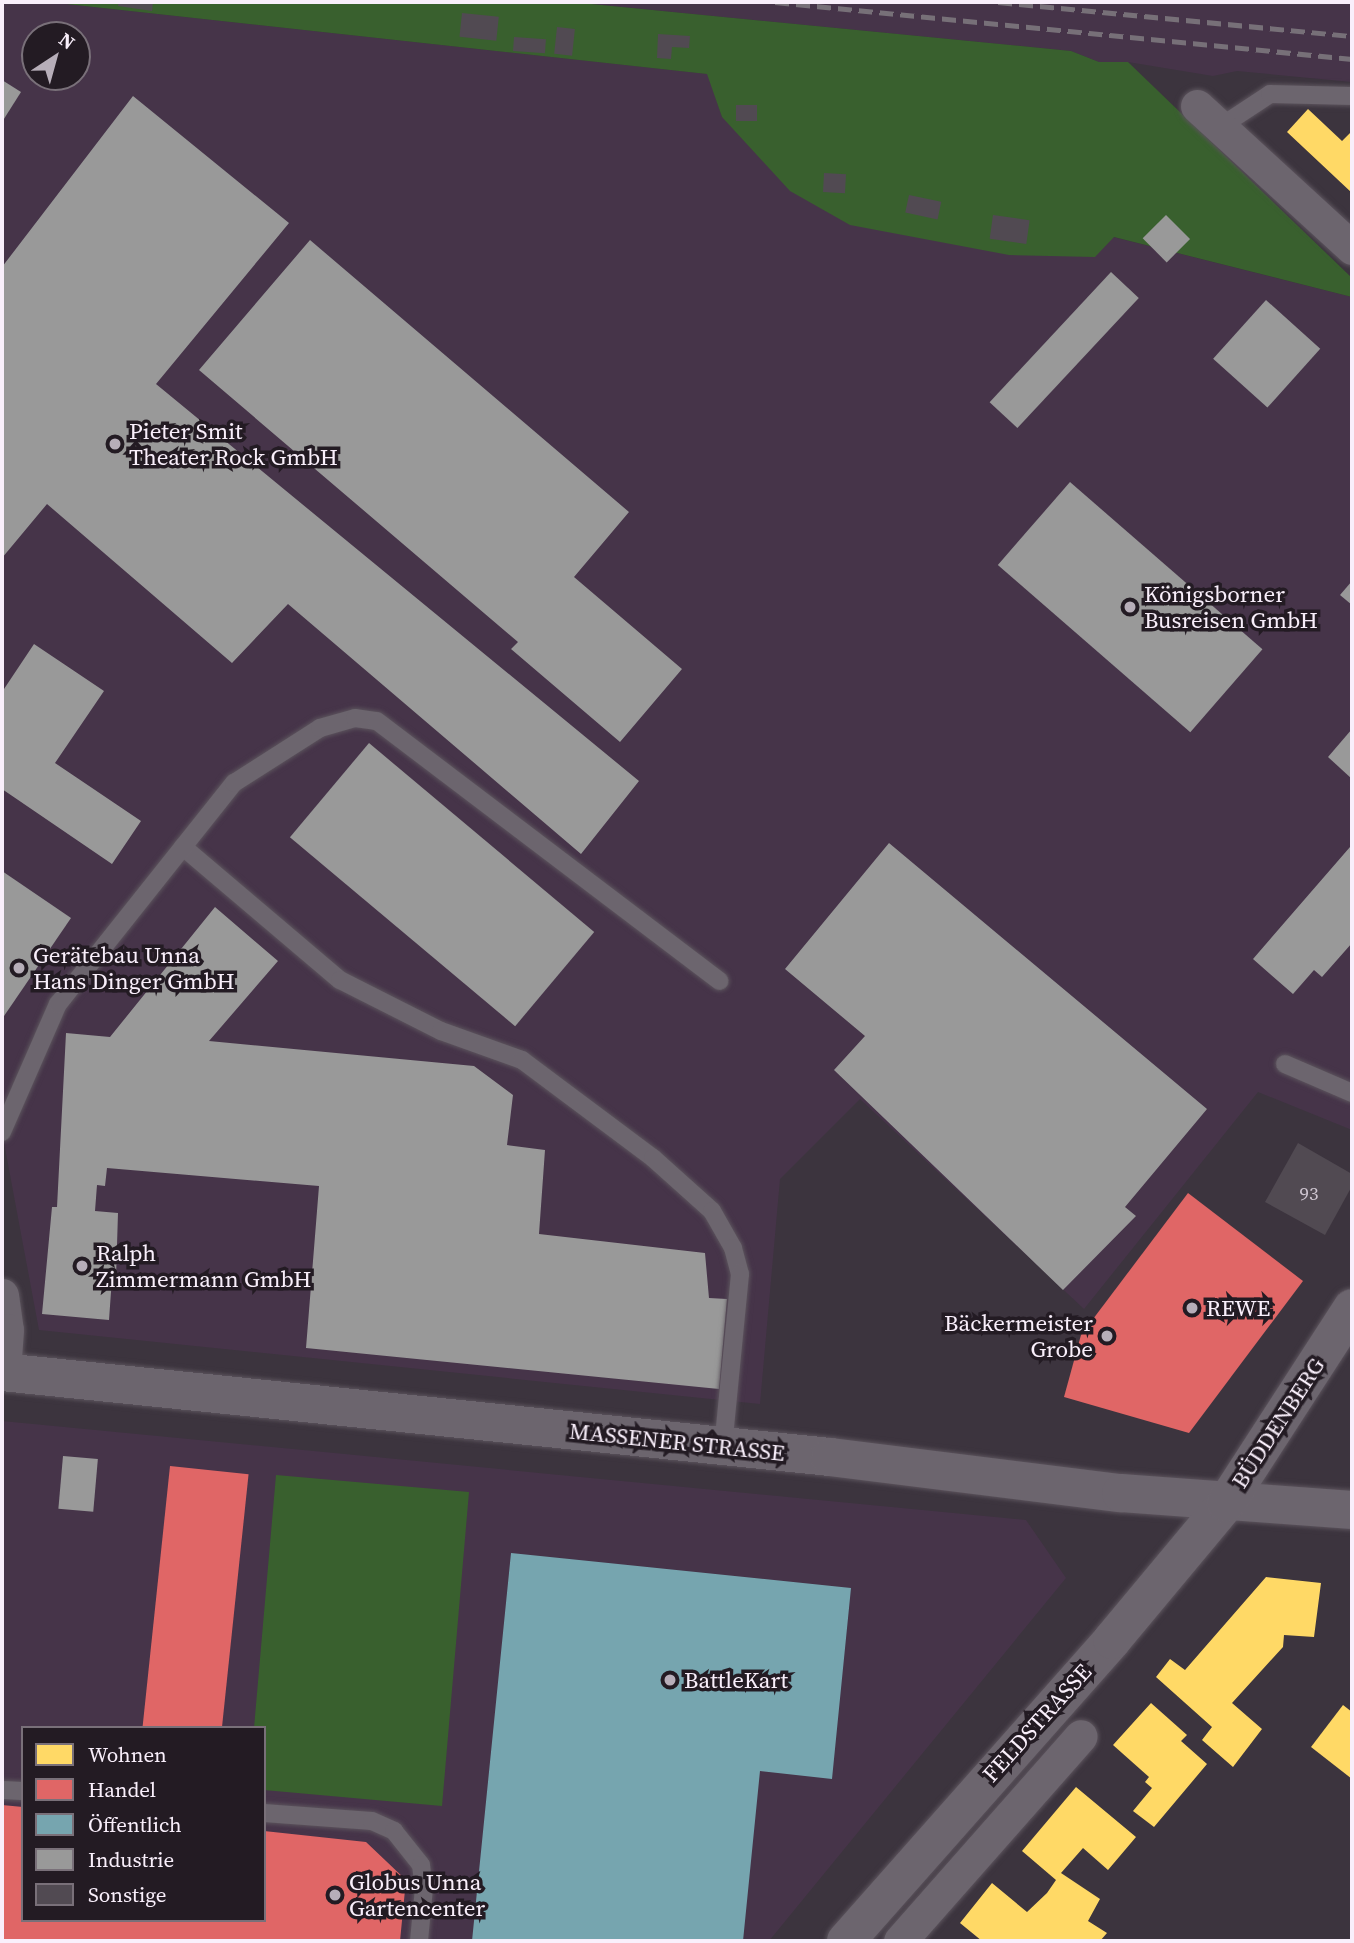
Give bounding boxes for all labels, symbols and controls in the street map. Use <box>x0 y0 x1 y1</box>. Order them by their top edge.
north arrow <box>21 21 91 91</box>
text: N <box>54 26 80 55</box>
place label: Pieter Smit Theater Rock GmbH <box>129 417 338 471</box>
marker: Pieter Smit Theater Rock GmbH <box>107 436 123 452</box>
place label: Königsborner Busreisen GmbH <box>1144 580 1318 634</box>
marker: Königsborner Busreisen GmbH <box>1122 599 1138 615</box>
place label: Gerätebau Unna Hans Dinger GmbH <box>33 941 235 995</box>
marker: Gerätebau Unna Hans Dinger GmbH <box>11 960 27 976</box>
house number: 93 <box>1300 1183 1318 1205</box>
place label: Ralph Zimmermann GmbH <box>96 1239 311 1293</box>
marker: Ralph Zimmermann GmbH <box>74 1258 90 1274</box>
place label: REWE <box>1206 1294 1270 1322</box>
marker: REWE <box>1184 1300 1200 1316</box>
place label: Bäckermeister Grobe <box>944 1309 1093 1363</box>
marker: Bäckermeister Grobe <box>1099 1328 1115 1344</box>
street label: BÜDDENBERG <box>1226 1353 1330 1493</box>
street label: MASSENER STRASSE <box>568 1417 786 1467</box>
street label: FELDSTRASSE <box>977 1658 1097 1788</box>
place label: BattleKart <box>684 1666 788 1694</box>
marker: BattleKart <box>662 1672 678 1688</box>
legend <box>21 1726 266 1922</box>
text: Wohnen <box>88 1740 167 1769</box>
text: Handel <box>88 1775 156 1804</box>
text: Öffentlich <box>88 1810 182 1839</box>
text: Industrie <box>88 1845 174 1874</box>
place label: Globus Unna Gartencenter <box>349 1868 485 1922</box>
text: Sonstige <box>88 1880 167 1909</box>
marker: Globus Unna Gartencenter <box>327 1887 343 1903</box>

